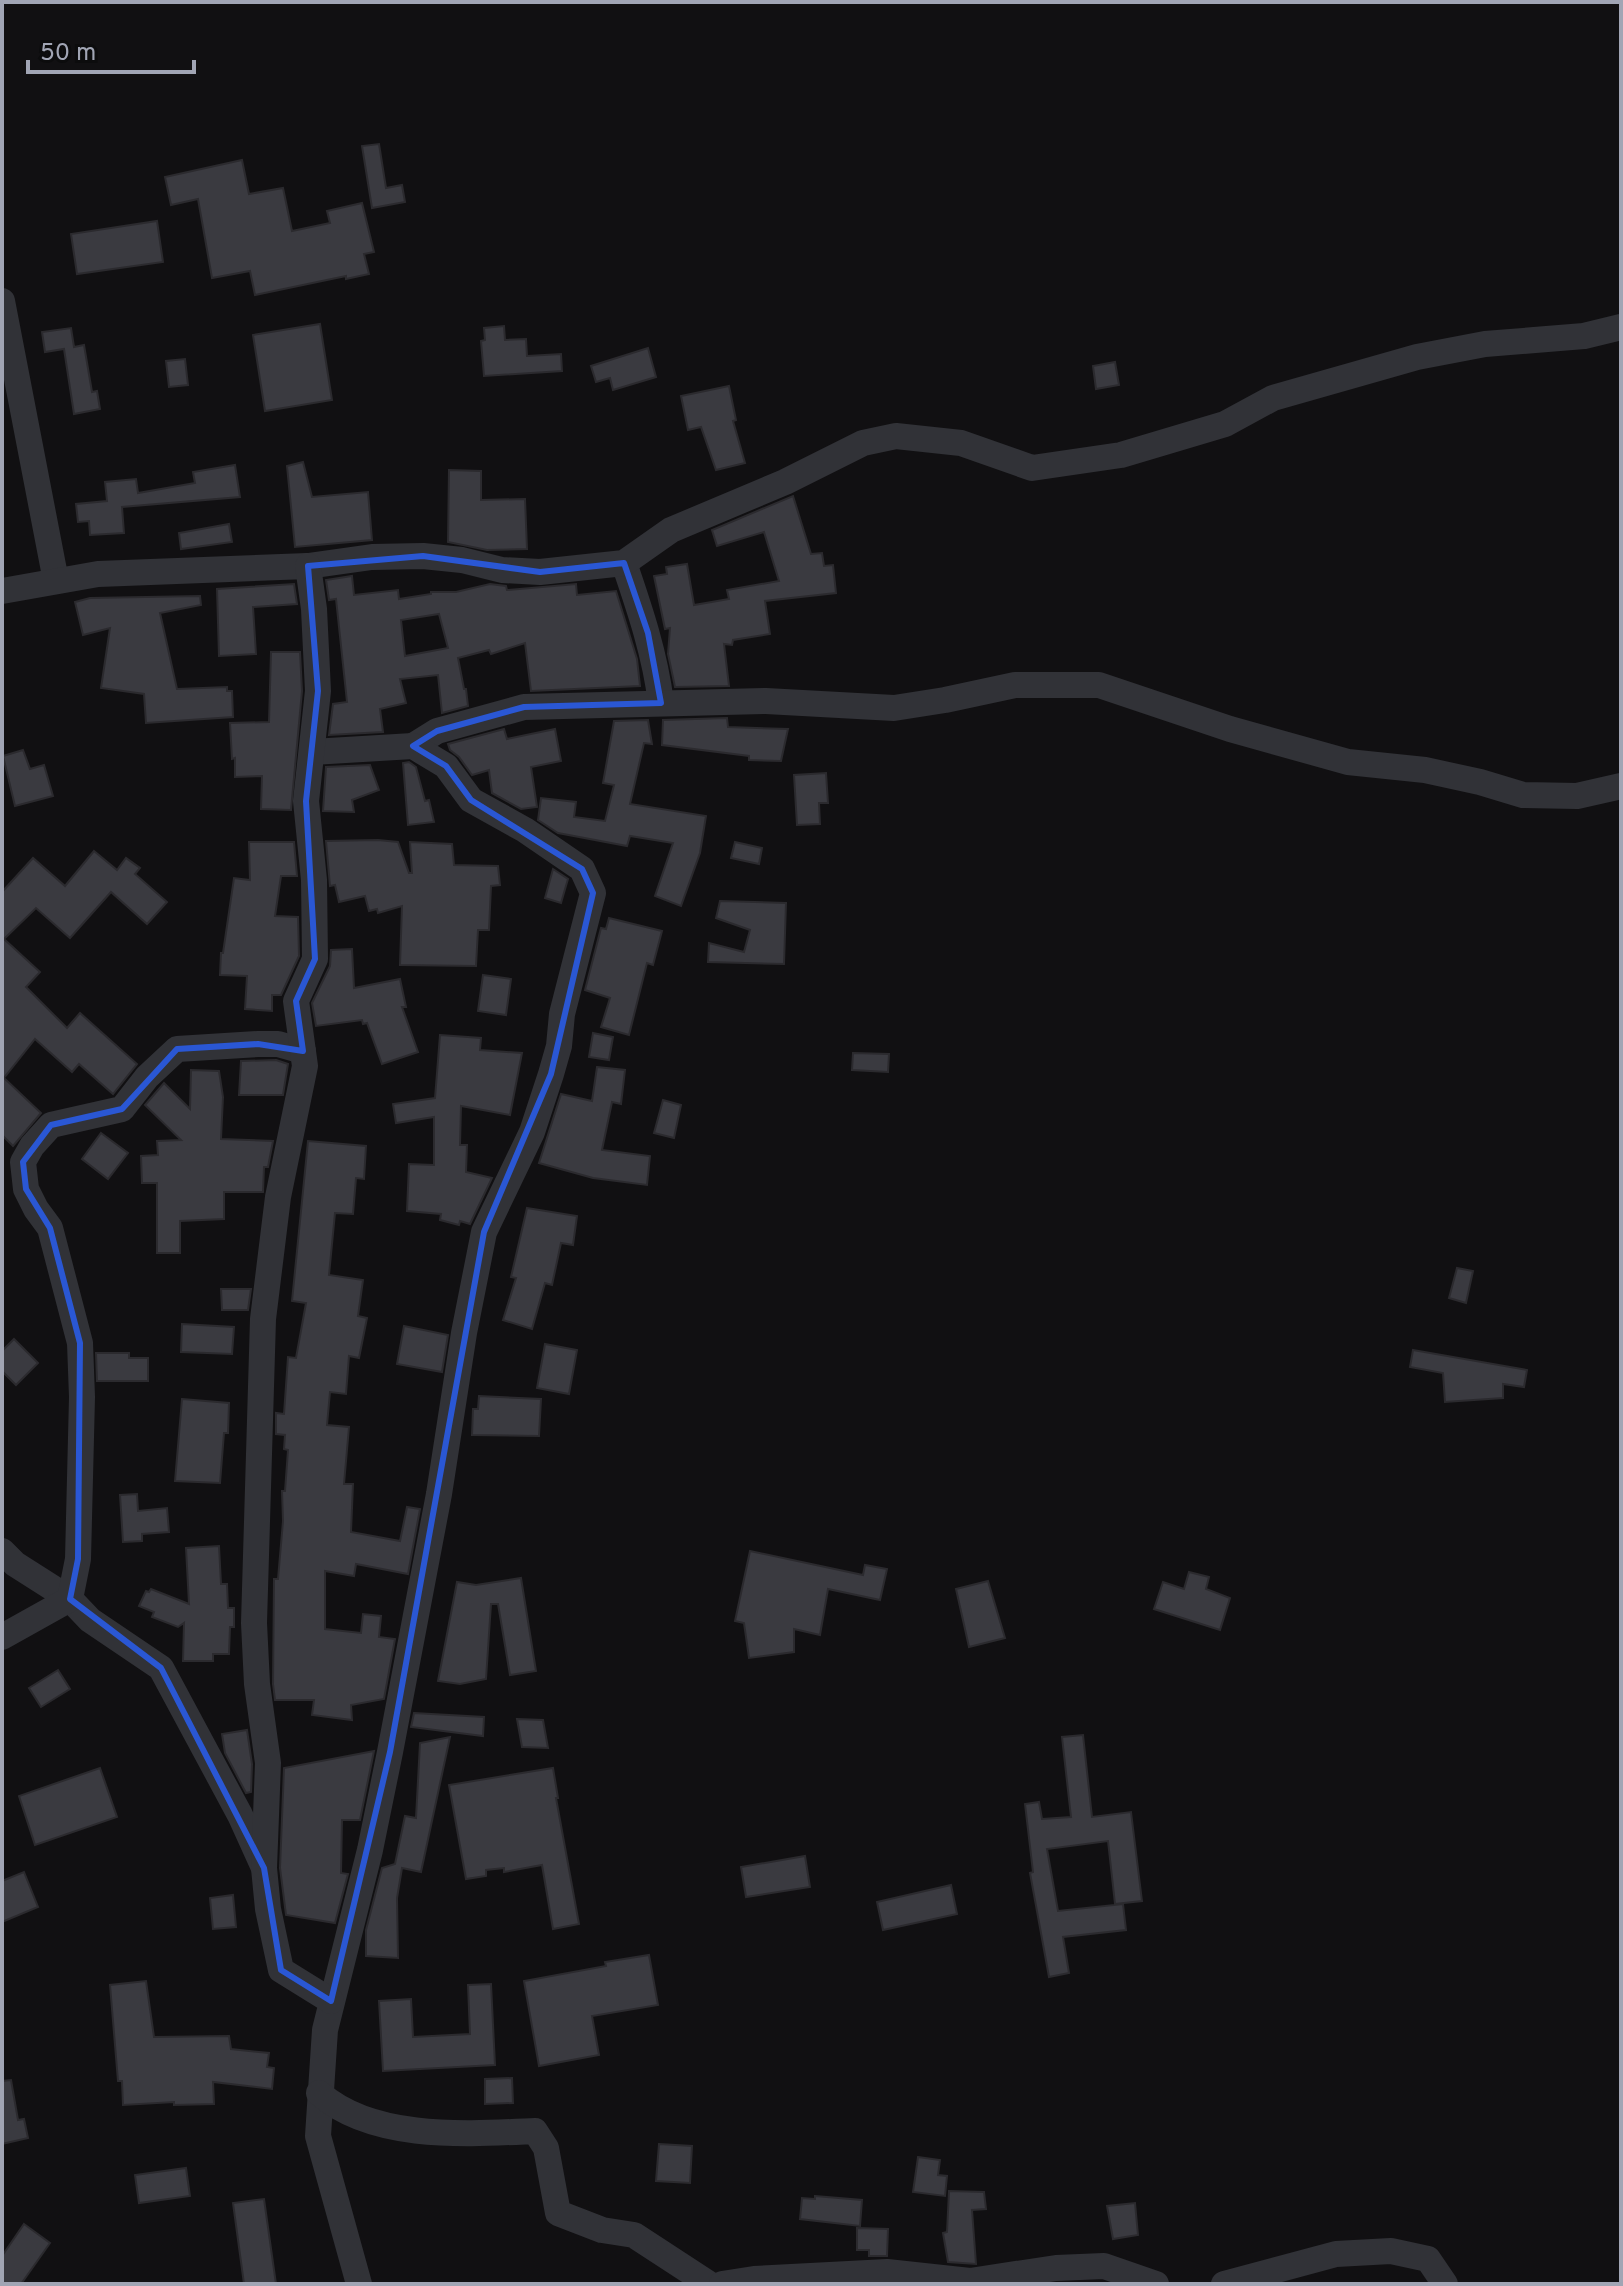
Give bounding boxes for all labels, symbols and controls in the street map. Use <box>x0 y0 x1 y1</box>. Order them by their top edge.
scale bar <box>28 24 194 74</box>
text: 50 m <box>40 39 96 69</box>

